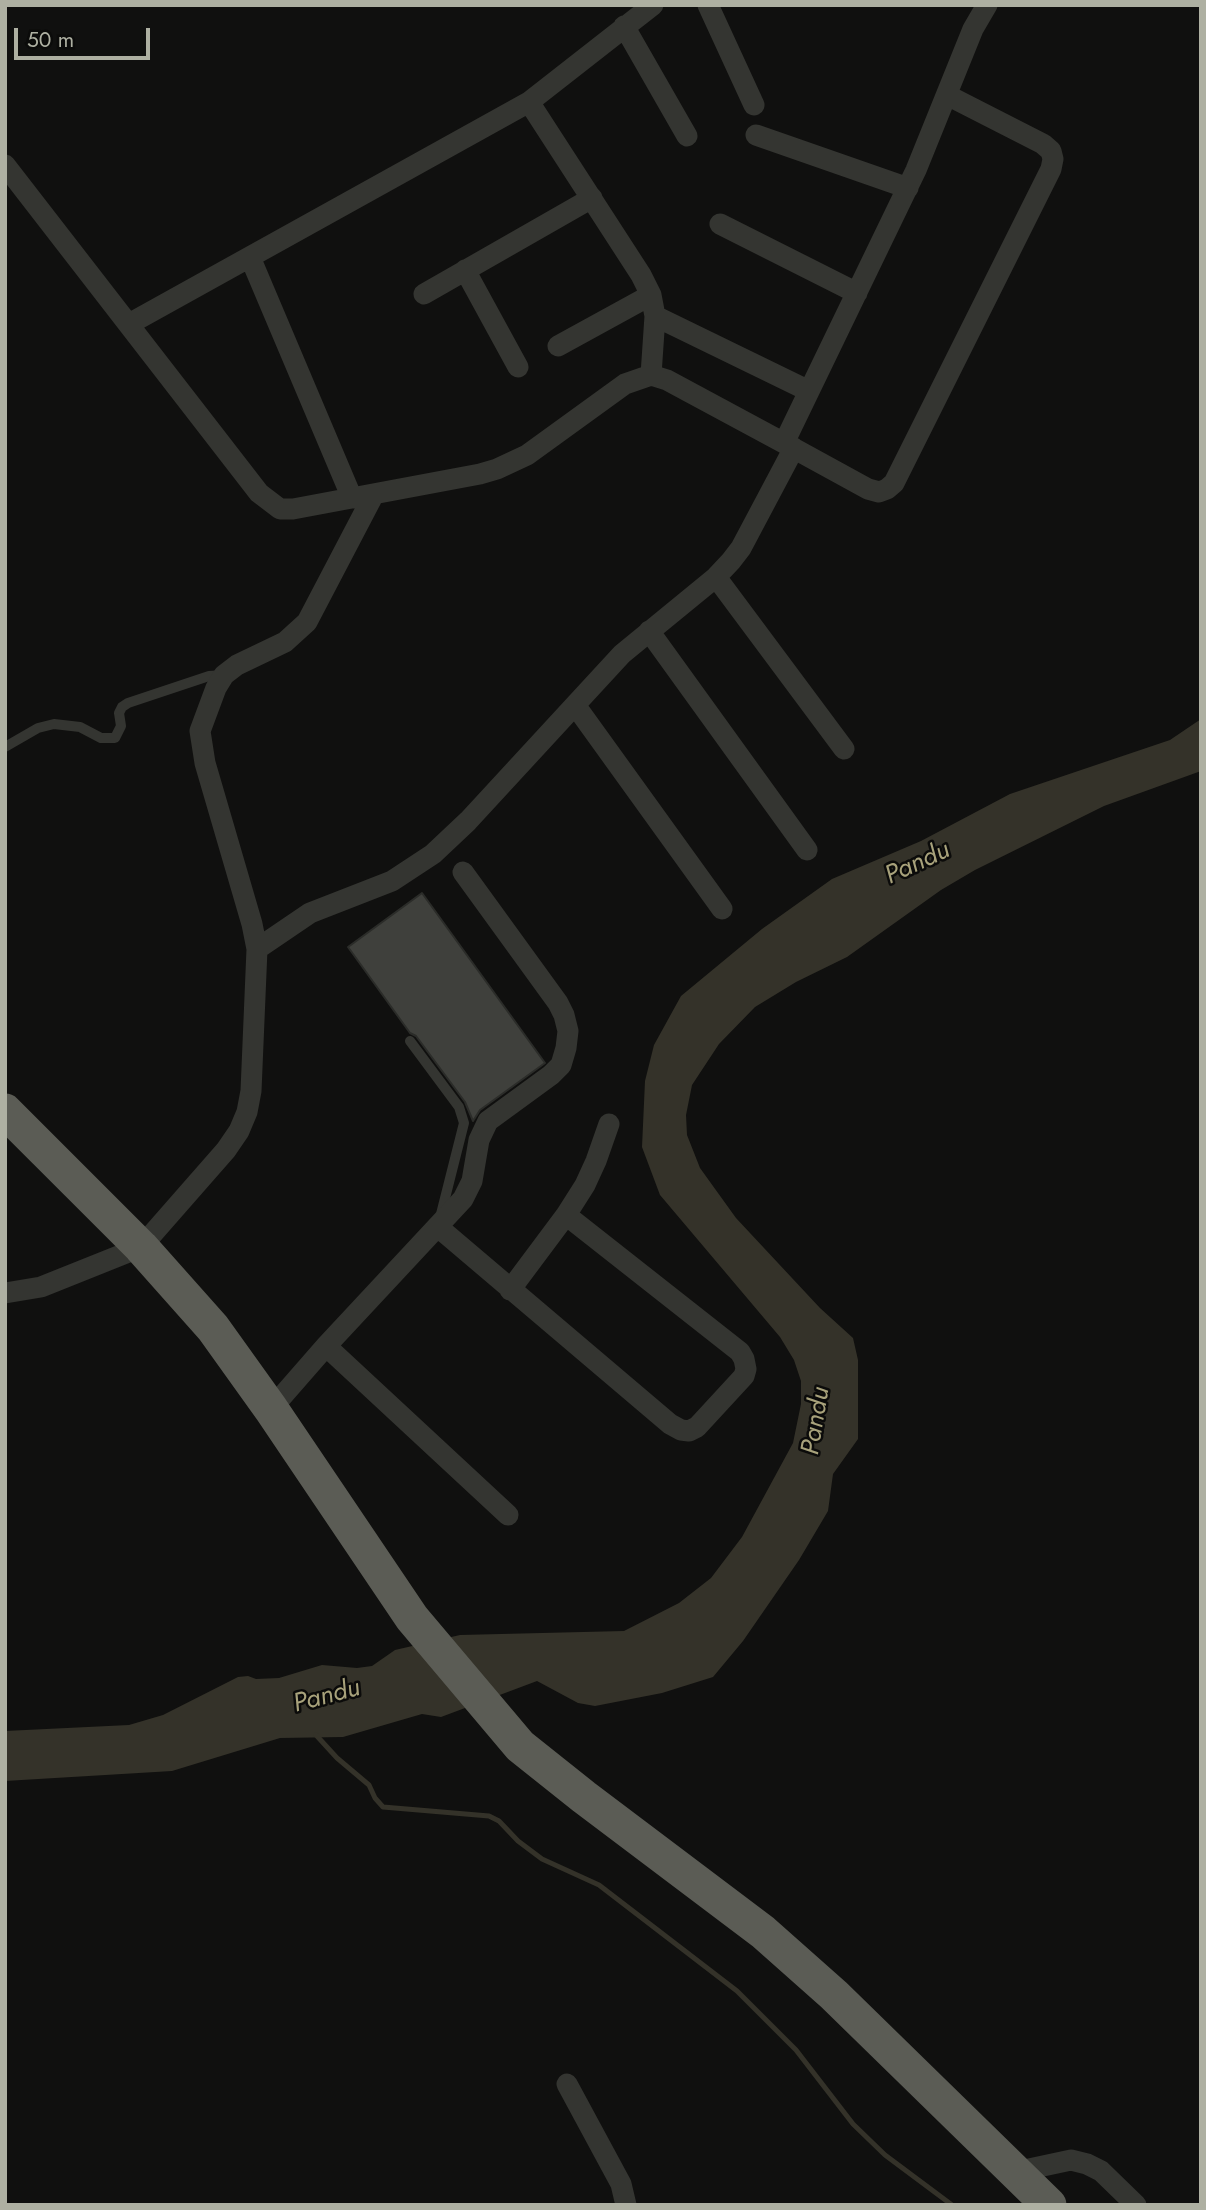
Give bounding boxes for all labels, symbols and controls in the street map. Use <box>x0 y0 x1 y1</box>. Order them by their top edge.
scale bar <box>18 14 154 58</box>
text: 50 m <box>27 25 74 55</box>
water label: Pandu <box>880 835 956 893</box>
water label: Pandu <box>796 1385 838 1457</box>
water label: Pandu <box>290 1673 364 1721</box>

